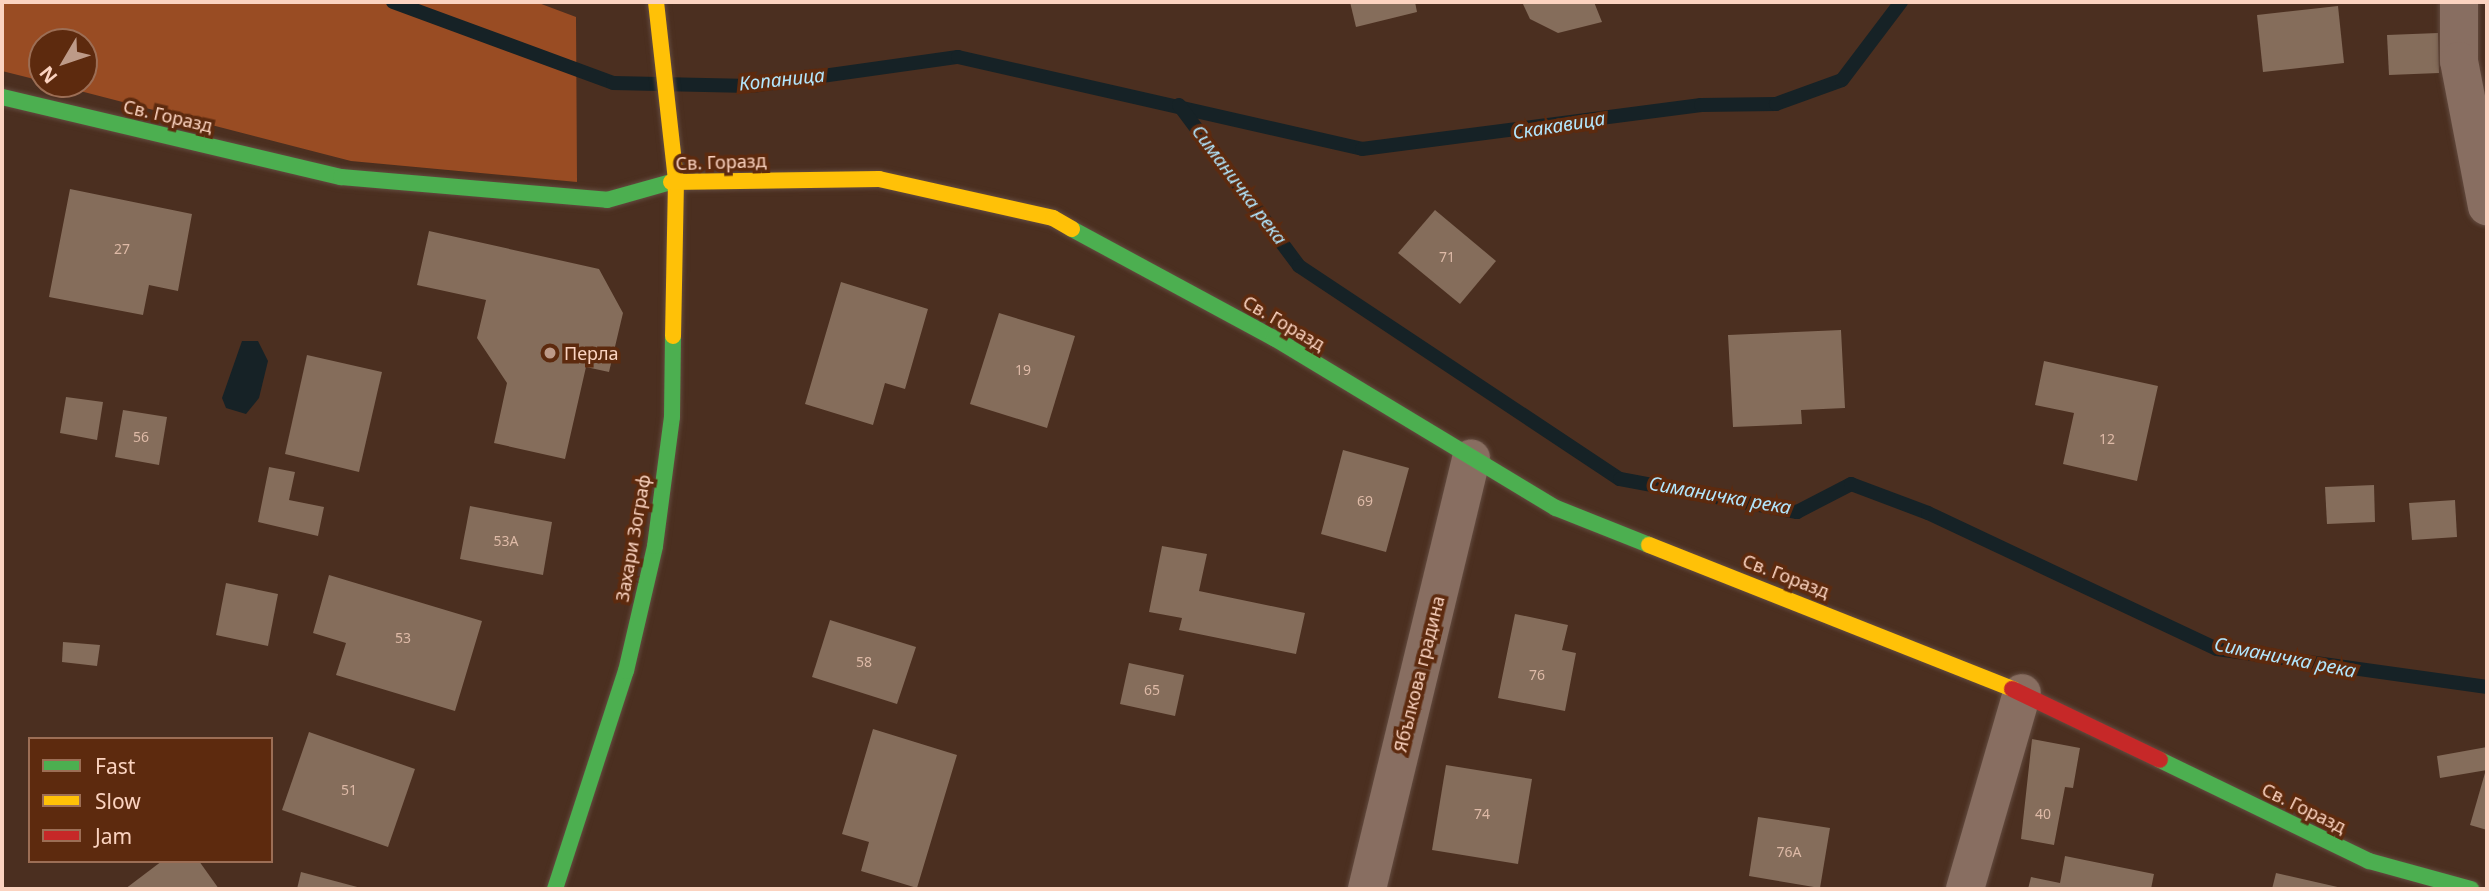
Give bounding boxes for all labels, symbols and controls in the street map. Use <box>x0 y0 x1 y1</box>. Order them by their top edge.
north arrow <box>28 28 98 98</box>
text: N <box>33 61 63 89</box>
water label: Копаница <box>738 64 826 96</box>
street label: Св. Горазд <box>121 95 215 137</box>
water label: Скакавица <box>1511 107 1607 145</box>
water label: Симаничка река <box>1187 121 1291 249</box>
street label: Св. Горазд <box>675 150 767 174</box>
house number: 27 <box>114 241 130 257</box>
house number: 71 <box>1439 249 1455 265</box>
street label: Св. Горазд <box>1239 291 1329 355</box>
place label: Перла <box>564 342 619 364</box>
marker: Перла <box>542 345 558 361</box>
house number: 19 <box>1015 362 1031 378</box>
house number: 56 <box>133 429 149 445</box>
house number: 12 <box>2099 431 2115 447</box>
water label: Симаничка река <box>1647 472 1793 520</box>
street label: Захари Зограф <box>611 473 655 603</box>
house number: 69 <box>1357 493 1373 509</box>
house number: 53А <box>494 533 518 549</box>
street label: Св. Горазд <box>1740 550 1832 602</box>
street label: Ябълкова градина <box>1389 593 1449 755</box>
house number: 53 <box>395 630 411 646</box>
water label: Симаничка река <box>2212 633 2358 683</box>
house number: 58 <box>856 654 872 670</box>
house number: 76 <box>1529 667 1545 683</box>
house number: 65 <box>1144 682 1160 698</box>
legend <box>28 737 273 863</box>
text: Fast <box>95 752 135 780</box>
street label: Св. Горазд <box>2258 778 2350 838</box>
house number: 51 <box>341 782 357 798</box>
text: Slow <box>95 787 141 815</box>
house number: 74 <box>1474 806 1490 822</box>
house number: 40 <box>2035 806 2051 822</box>
text: Jam <box>95 822 132 850</box>
house number: 76A <box>1777 844 1801 860</box>

